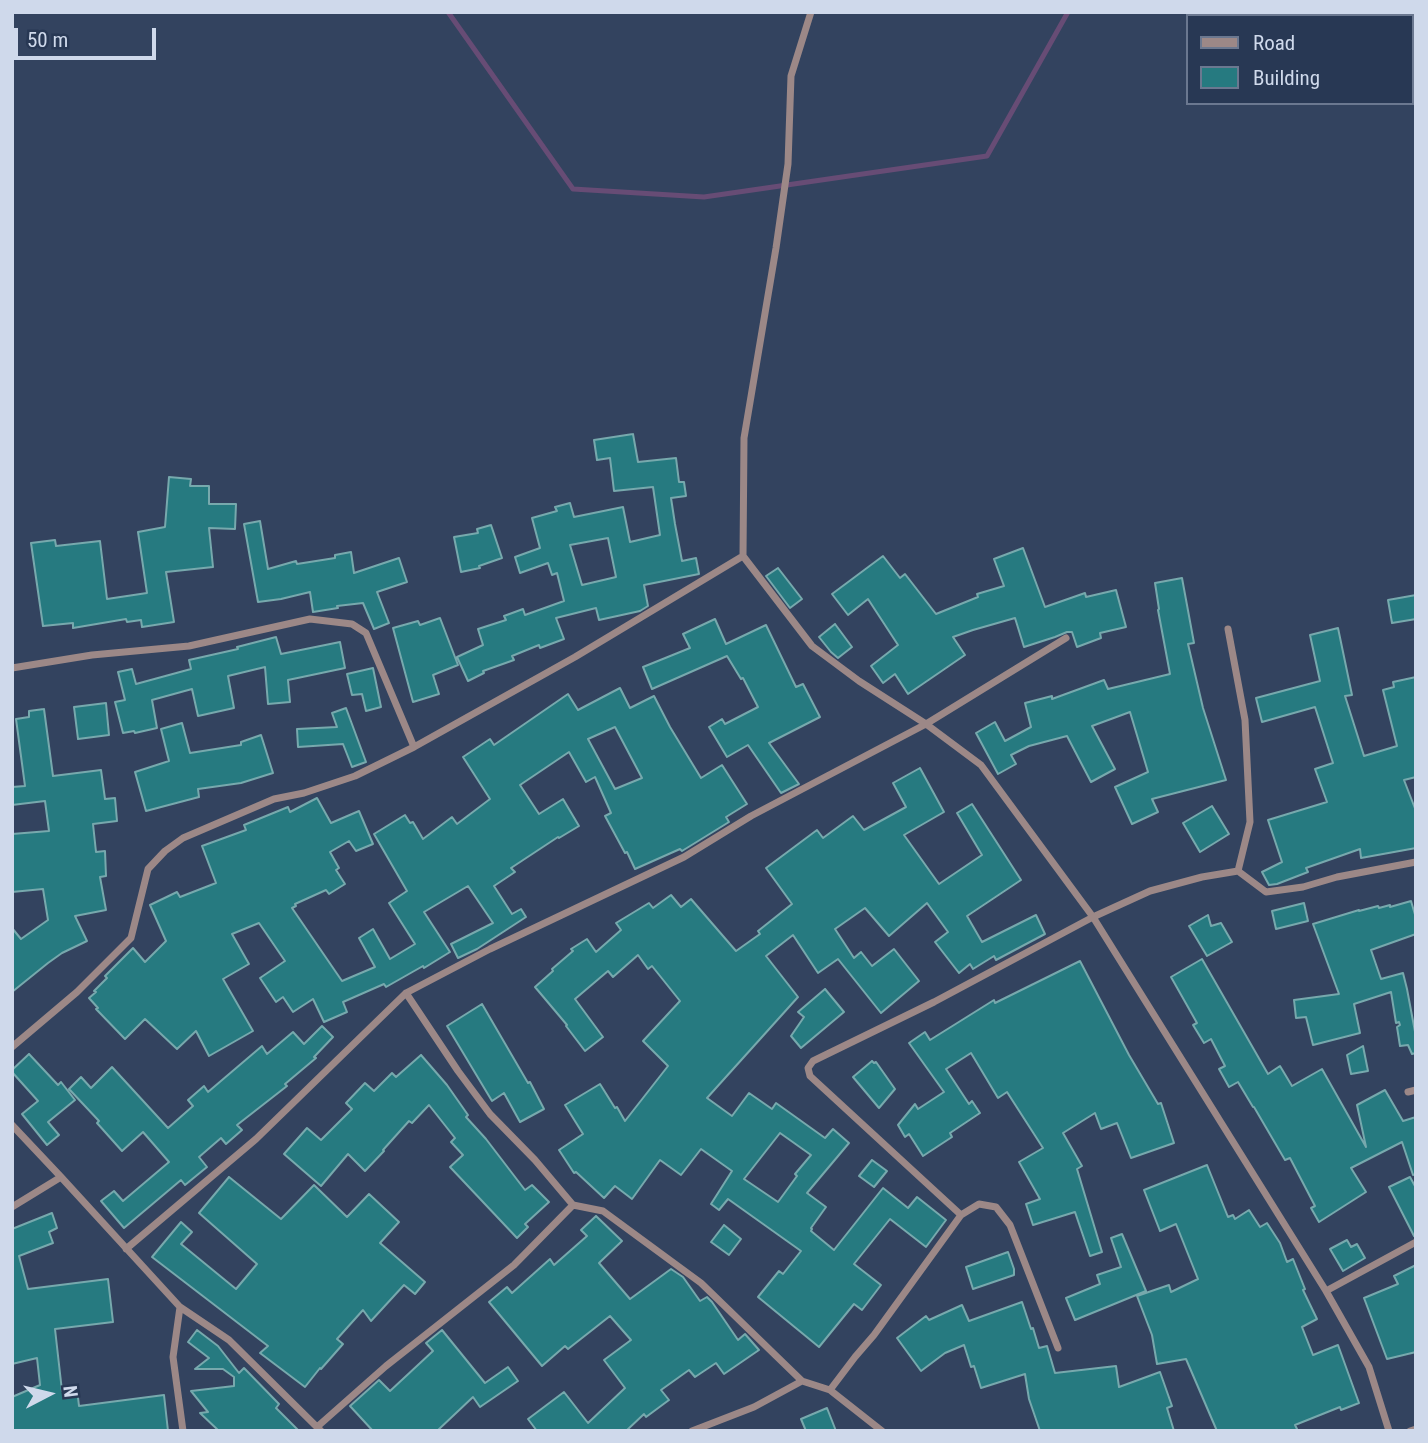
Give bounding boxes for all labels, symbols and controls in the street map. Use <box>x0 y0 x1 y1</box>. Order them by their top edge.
scale bar <box>18 14 159 58</box>
legend <box>1186 14 1414 105</box>
text: 50 m <box>27 28 68 52</box>
text: Road <box>1253 31 1295 55</box>
text: Building <box>1253 66 1320 90</box>
north arrow <box>14 1359 84 1429</box>
text: N <box>58 1384 82 1399</box>

